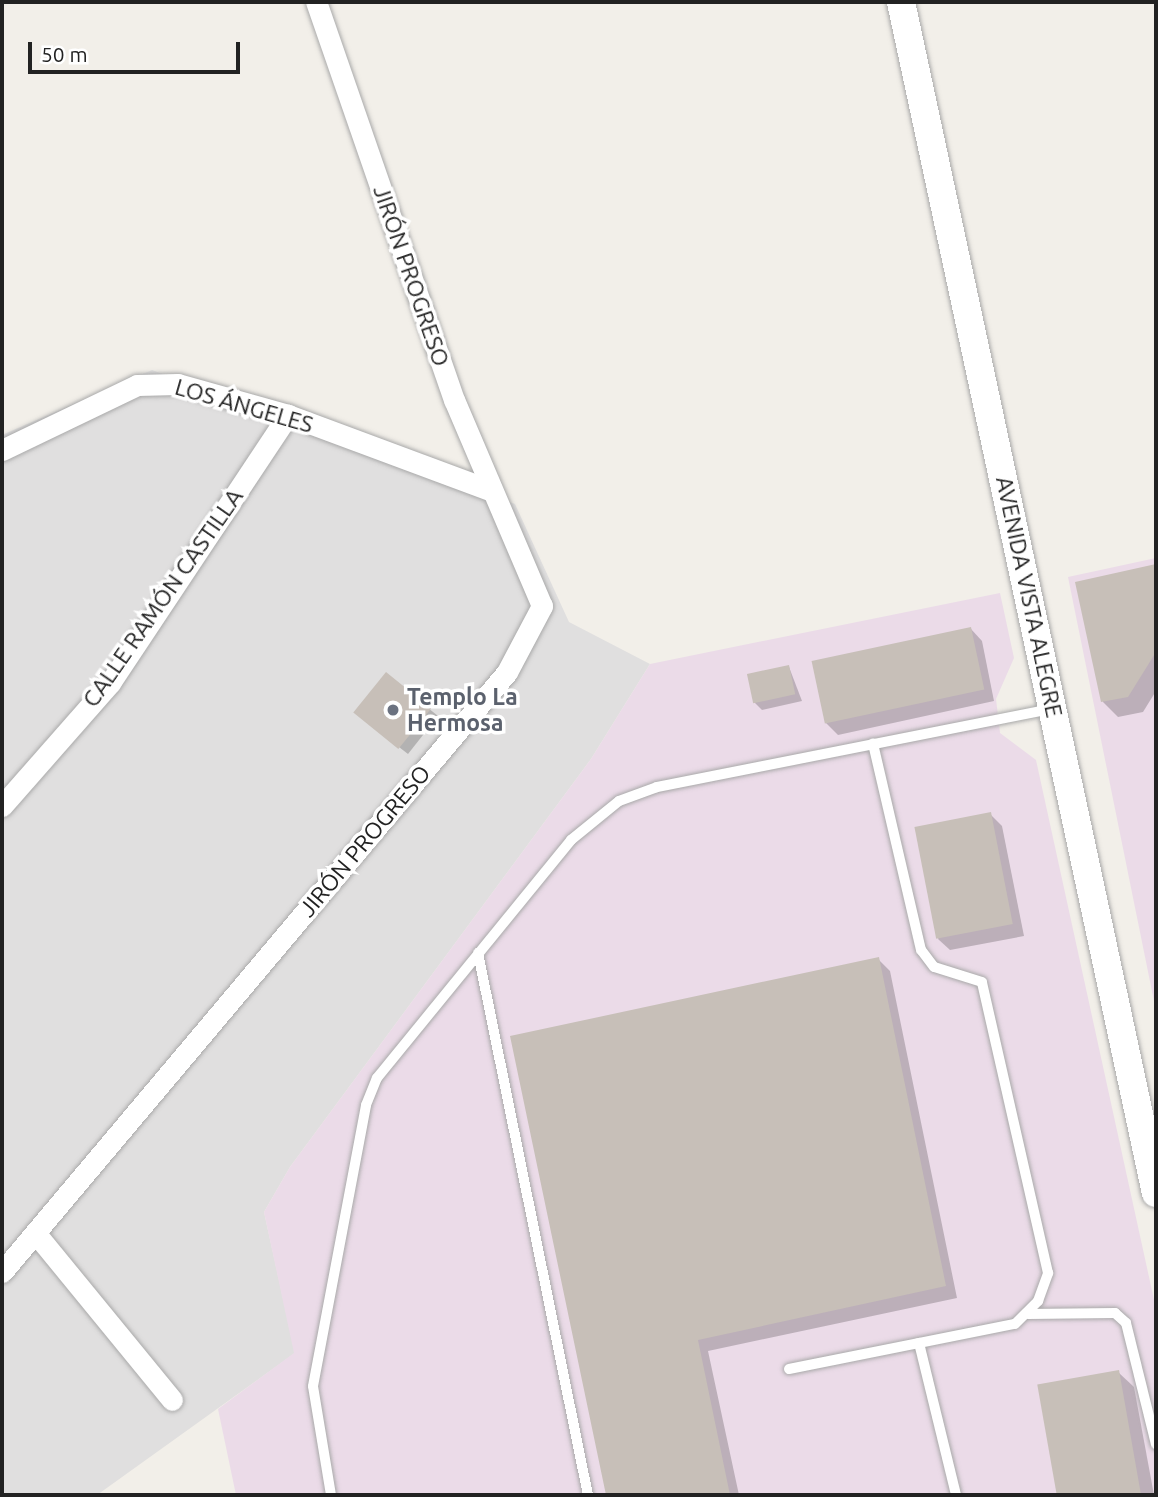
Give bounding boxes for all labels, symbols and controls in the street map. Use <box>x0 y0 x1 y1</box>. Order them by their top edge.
scale bar <box>32 28 243 72</box>
text: 50 m <box>41 42 88 66</box>
street label: JIRÓN PROGRESO <box>367 182 455 370</box>
street label: LOS ÁNGELES <box>172 373 316 439</box>
street label: AVENIDA VISTA ALEGRE <box>990 474 1068 720</box>
street label: CALLE RAMÓN CASTILLA <box>77 483 249 713</box>
place label: Templo La Hermosa <box>407 683 518 737</box>
marker: Templo La Hermosa <box>385 702 401 718</box>
street label: JIRÓN PROGRESO <box>294 760 436 922</box>

